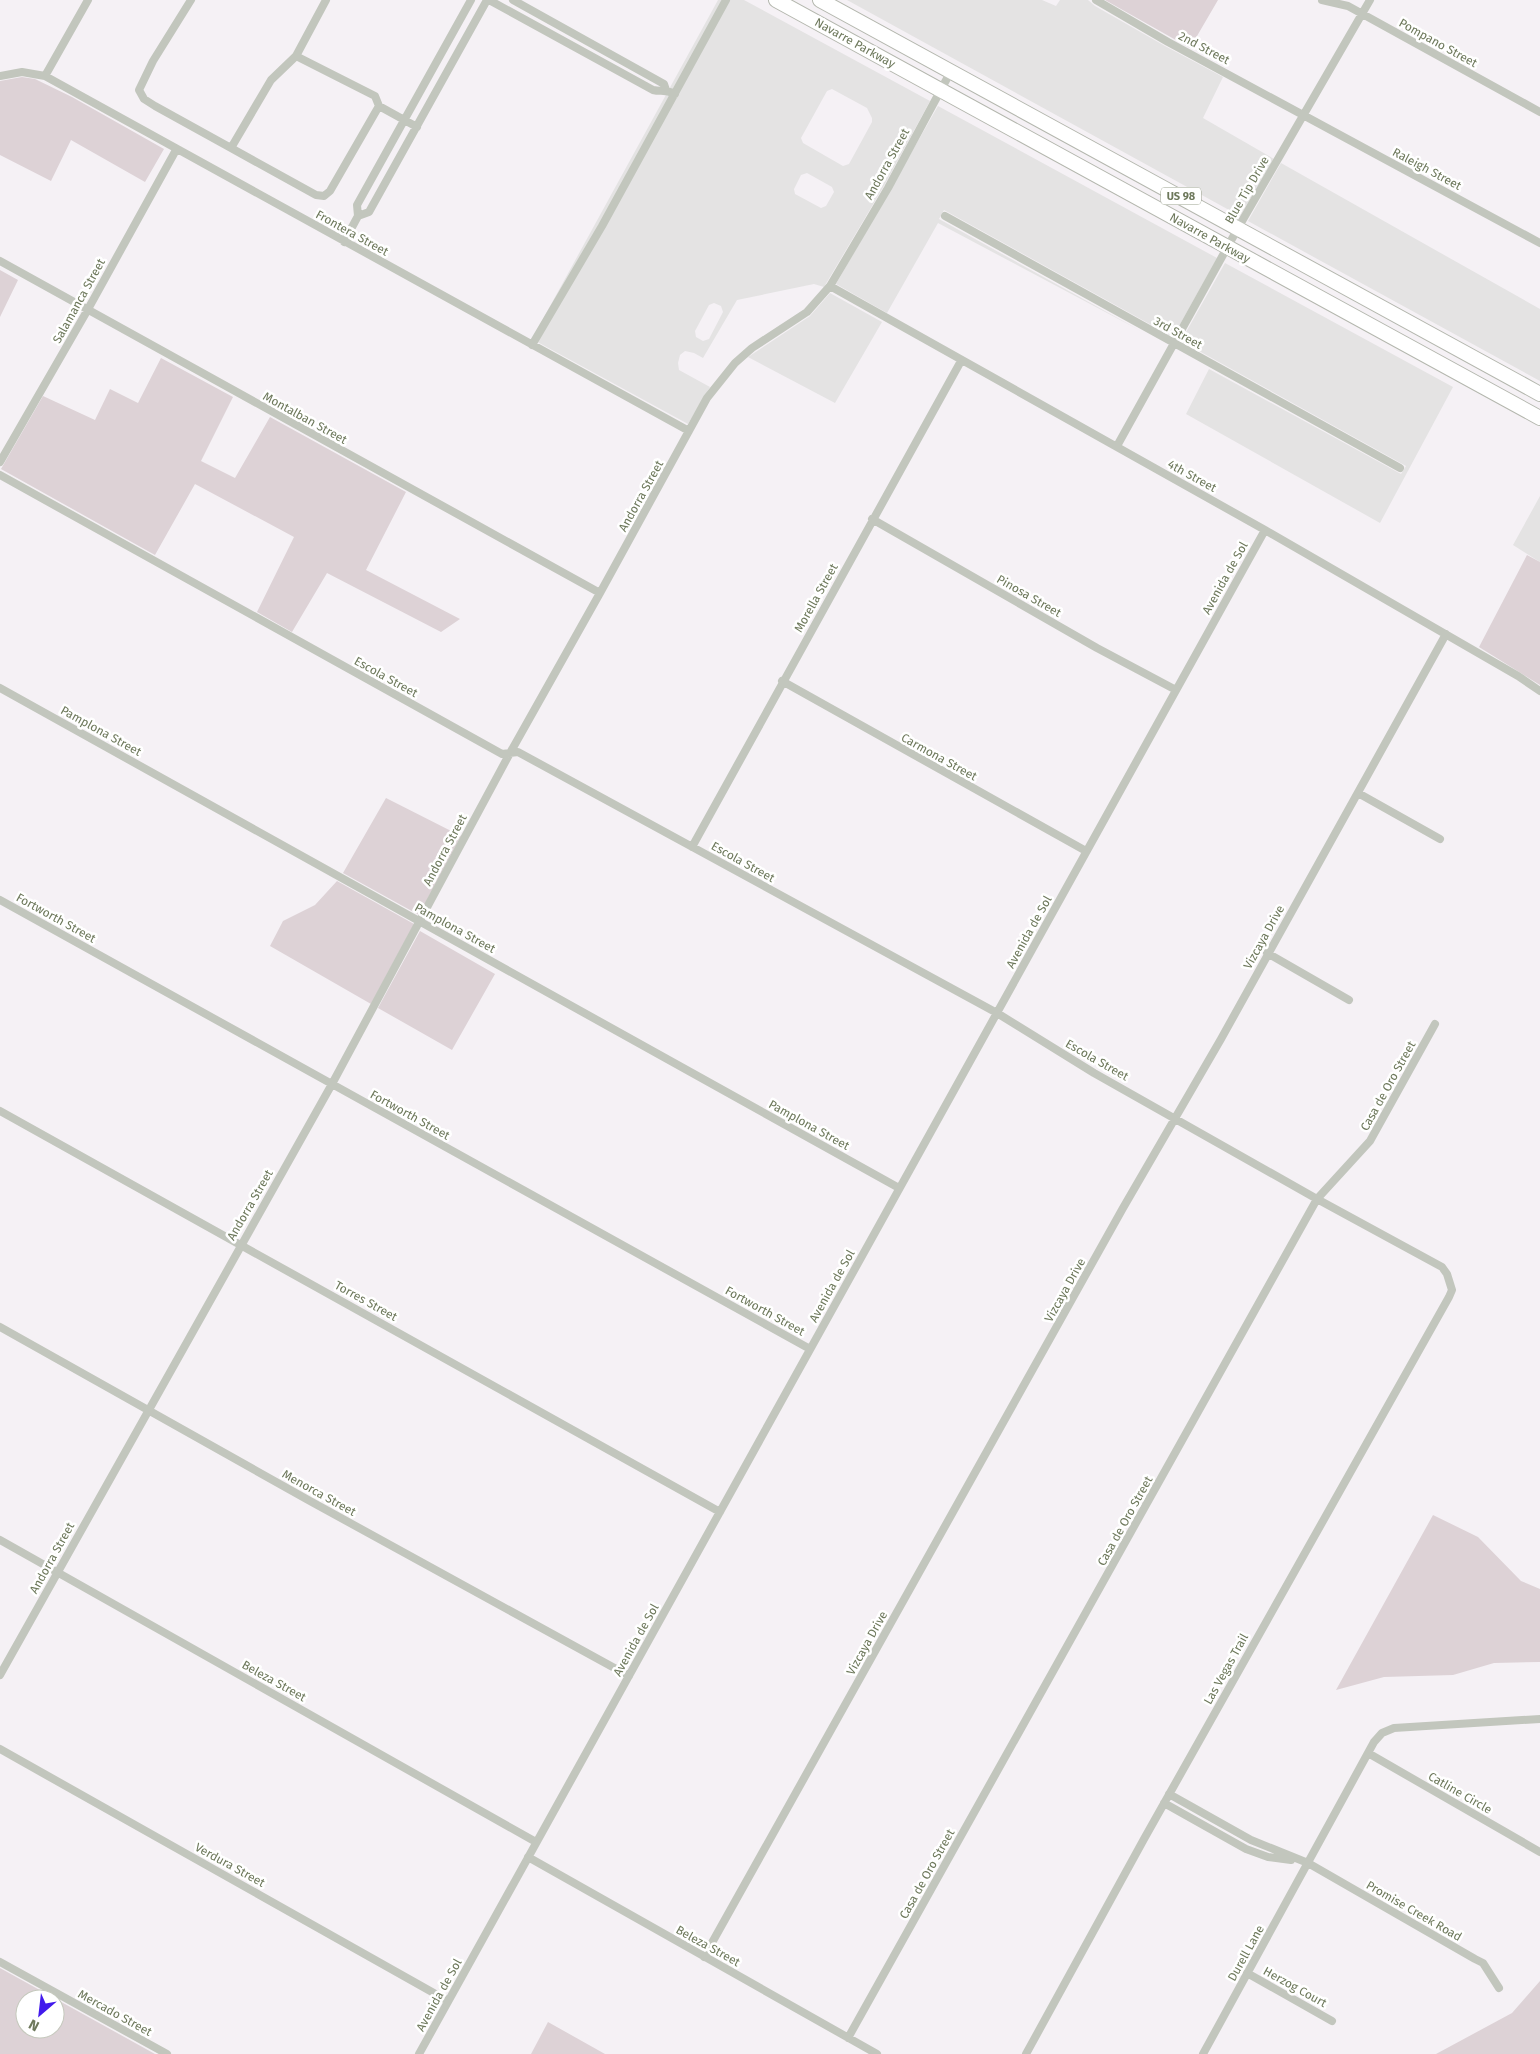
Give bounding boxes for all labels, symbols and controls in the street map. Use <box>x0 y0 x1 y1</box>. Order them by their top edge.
street label: Navarre Parkway <box>812 15 898 71</box>
street label: Pompano Street <box>1396 16 1480 71</box>
street label: 2nd Street <box>1176 29 1233 68</box>
street label: Andorra Street <box>862 125 913 202</box>
street label: Raleigh Street <box>1390 145 1464 193</box>
street label: Blue Tip Drive <box>1222 154 1272 226</box>
road number: US 98 <box>1161 188 1201 205</box>
street label: Frontera Street <box>313 207 391 259</box>
street label: Navarre Parkway <box>1167 210 1253 266</box>
street label: Salamanca Street <box>50 256 108 346</box>
street label: 3rd Street <box>1151 314 1205 352</box>
street label: Montalban Street <box>261 389 350 447</box>
street label: Andorra Street <box>616 457 667 534</box>
street label: 4th Street <box>1165 457 1219 495</box>
street label: Avenida de Sol <box>1199 539 1251 617</box>
street label: Morella Street <box>791 561 841 635</box>
street label: Pinosa Street <box>994 572 1064 620</box>
street label: Escola Street <box>352 654 421 700</box>
street label: Pamplona Street <box>58 703 144 759</box>
street label: Carmona Street <box>899 730 980 784</box>
street label: Andorra Street <box>420 811 470 888</box>
street label: Escola Street <box>709 839 778 885</box>
street label: Fortworth Street <box>14 890 99 946</box>
street label: Avenida de Sol <box>1003 893 1055 971</box>
street label: Pamplona Street <box>412 900 498 956</box>
street label: Vizcaya Drive <box>1241 903 1287 971</box>
street label: Escola Street <box>1063 1036 1131 1084</box>
street label: Casa de Oro Street <box>1358 1038 1419 1133</box>
street label: Fortworth Street <box>368 1087 453 1143</box>
street label: Pamplona Street <box>766 1097 852 1153</box>
street label: Andorra Street <box>224 1167 276 1243</box>
street label: Avenida de Sol <box>806 1247 858 1325</box>
street label: Vizcaya Drive <box>1042 1256 1088 1324</box>
street label: Torres Street <box>332 1278 400 1324</box>
street label: Fortworth Street <box>723 1283 808 1339</box>
street label: Menorca Street <box>280 1467 359 1519</box>
street label: Casa de Oro Street <box>1095 1473 1156 1568</box>
street label: Andorra Street <box>27 1519 78 1596</box>
street label: Avenida de Sol <box>610 1601 662 1679</box>
street label: Vizcaya Drive <box>844 1609 890 1677</box>
street label: Las Vegas Trail <box>1201 1631 1251 1707</box>
street label: Beleza Street <box>240 1658 309 1705</box>
street label: Catline Circle <box>1426 1769 1494 1817</box>
street label: Casa de Oro Street <box>897 1826 958 1921</box>
street label: Verdura Street <box>193 1840 268 1890</box>
street label: Promise Creek Road <box>1364 1878 1464 1944</box>
street label: Beleza Street <box>674 1923 743 1970</box>
street label: Durell Lane <box>1225 1923 1267 1983</box>
street label: Avenida de Sol <box>413 1956 465 2034</box>
street label: Herzog Court <box>1261 1964 1330 2010</box>
street label: Mercado Street <box>76 1987 155 2039</box>
north arrow <box>15 1989 65 2039</box>
text: N <box>26 2015 42 2035</box>

